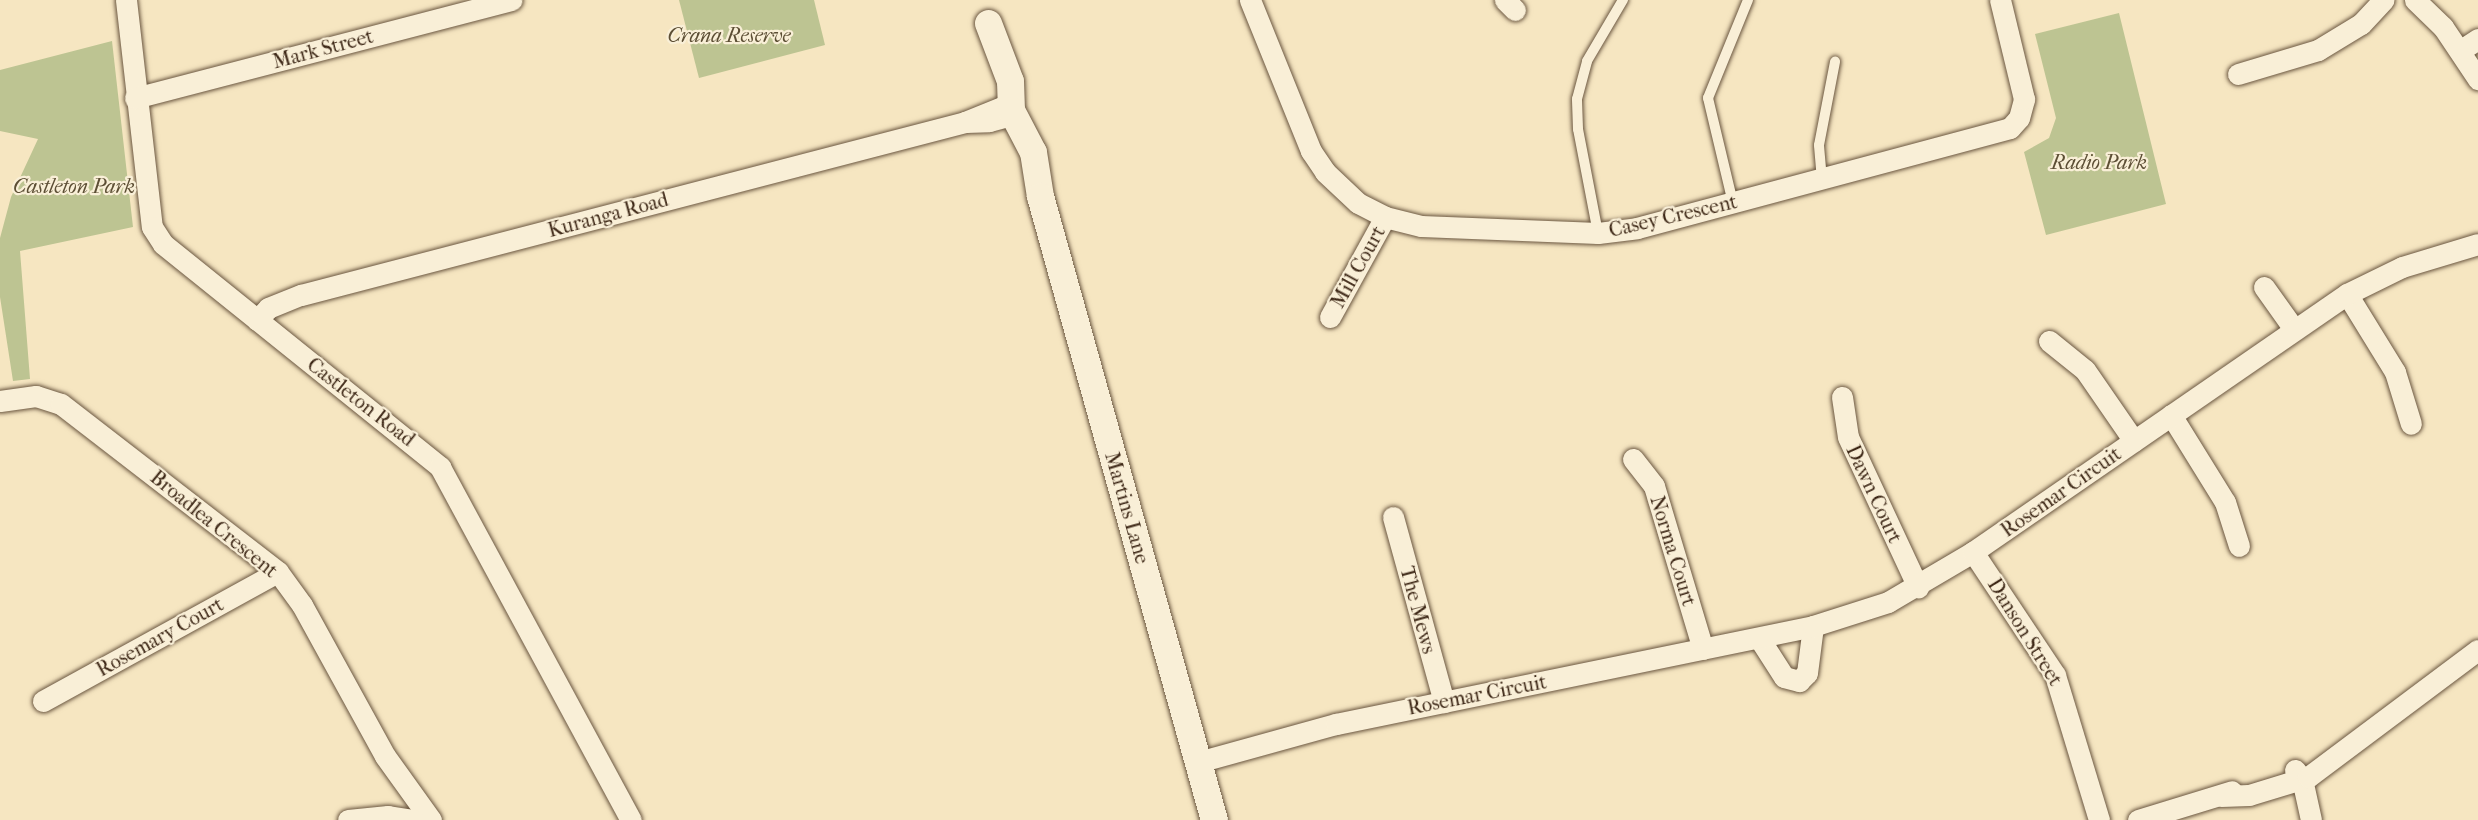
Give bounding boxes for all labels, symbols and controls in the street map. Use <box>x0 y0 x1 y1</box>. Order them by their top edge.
park label: Crana Reserve <box>667 23 791 47</box>
street label: Mark Street <box>270 24 376 74</box>
park label: Radio Park <box>2051 150 2147 174</box>
park label: Castleton Park <box>13 174 135 198</box>
street label: Kuranga Road <box>545 187 671 243</box>
street label: Casey Crescent <box>1606 190 1740 242</box>
street label: Mill Court <box>1326 222 1390 312</box>
street label: Castleton Road <box>302 353 420 451</box>
street label: Dawn Court <box>1841 441 1907 547</box>
street label: Rosemar Circuit <box>1996 442 2126 542</box>
street label: Martins Lane <box>1100 449 1154 567</box>
street label: Broadlea Crescent <box>146 465 282 583</box>
street label: Norma Court <box>1645 493 1701 609</box>
street label: The Mews <box>1395 564 1441 656</box>
street label: Danson Street <box>1982 574 2068 690</box>
street label: Rosemary Court <box>92 592 228 682</box>
street label: Rosemar Circuit <box>1405 670 1549 720</box>

